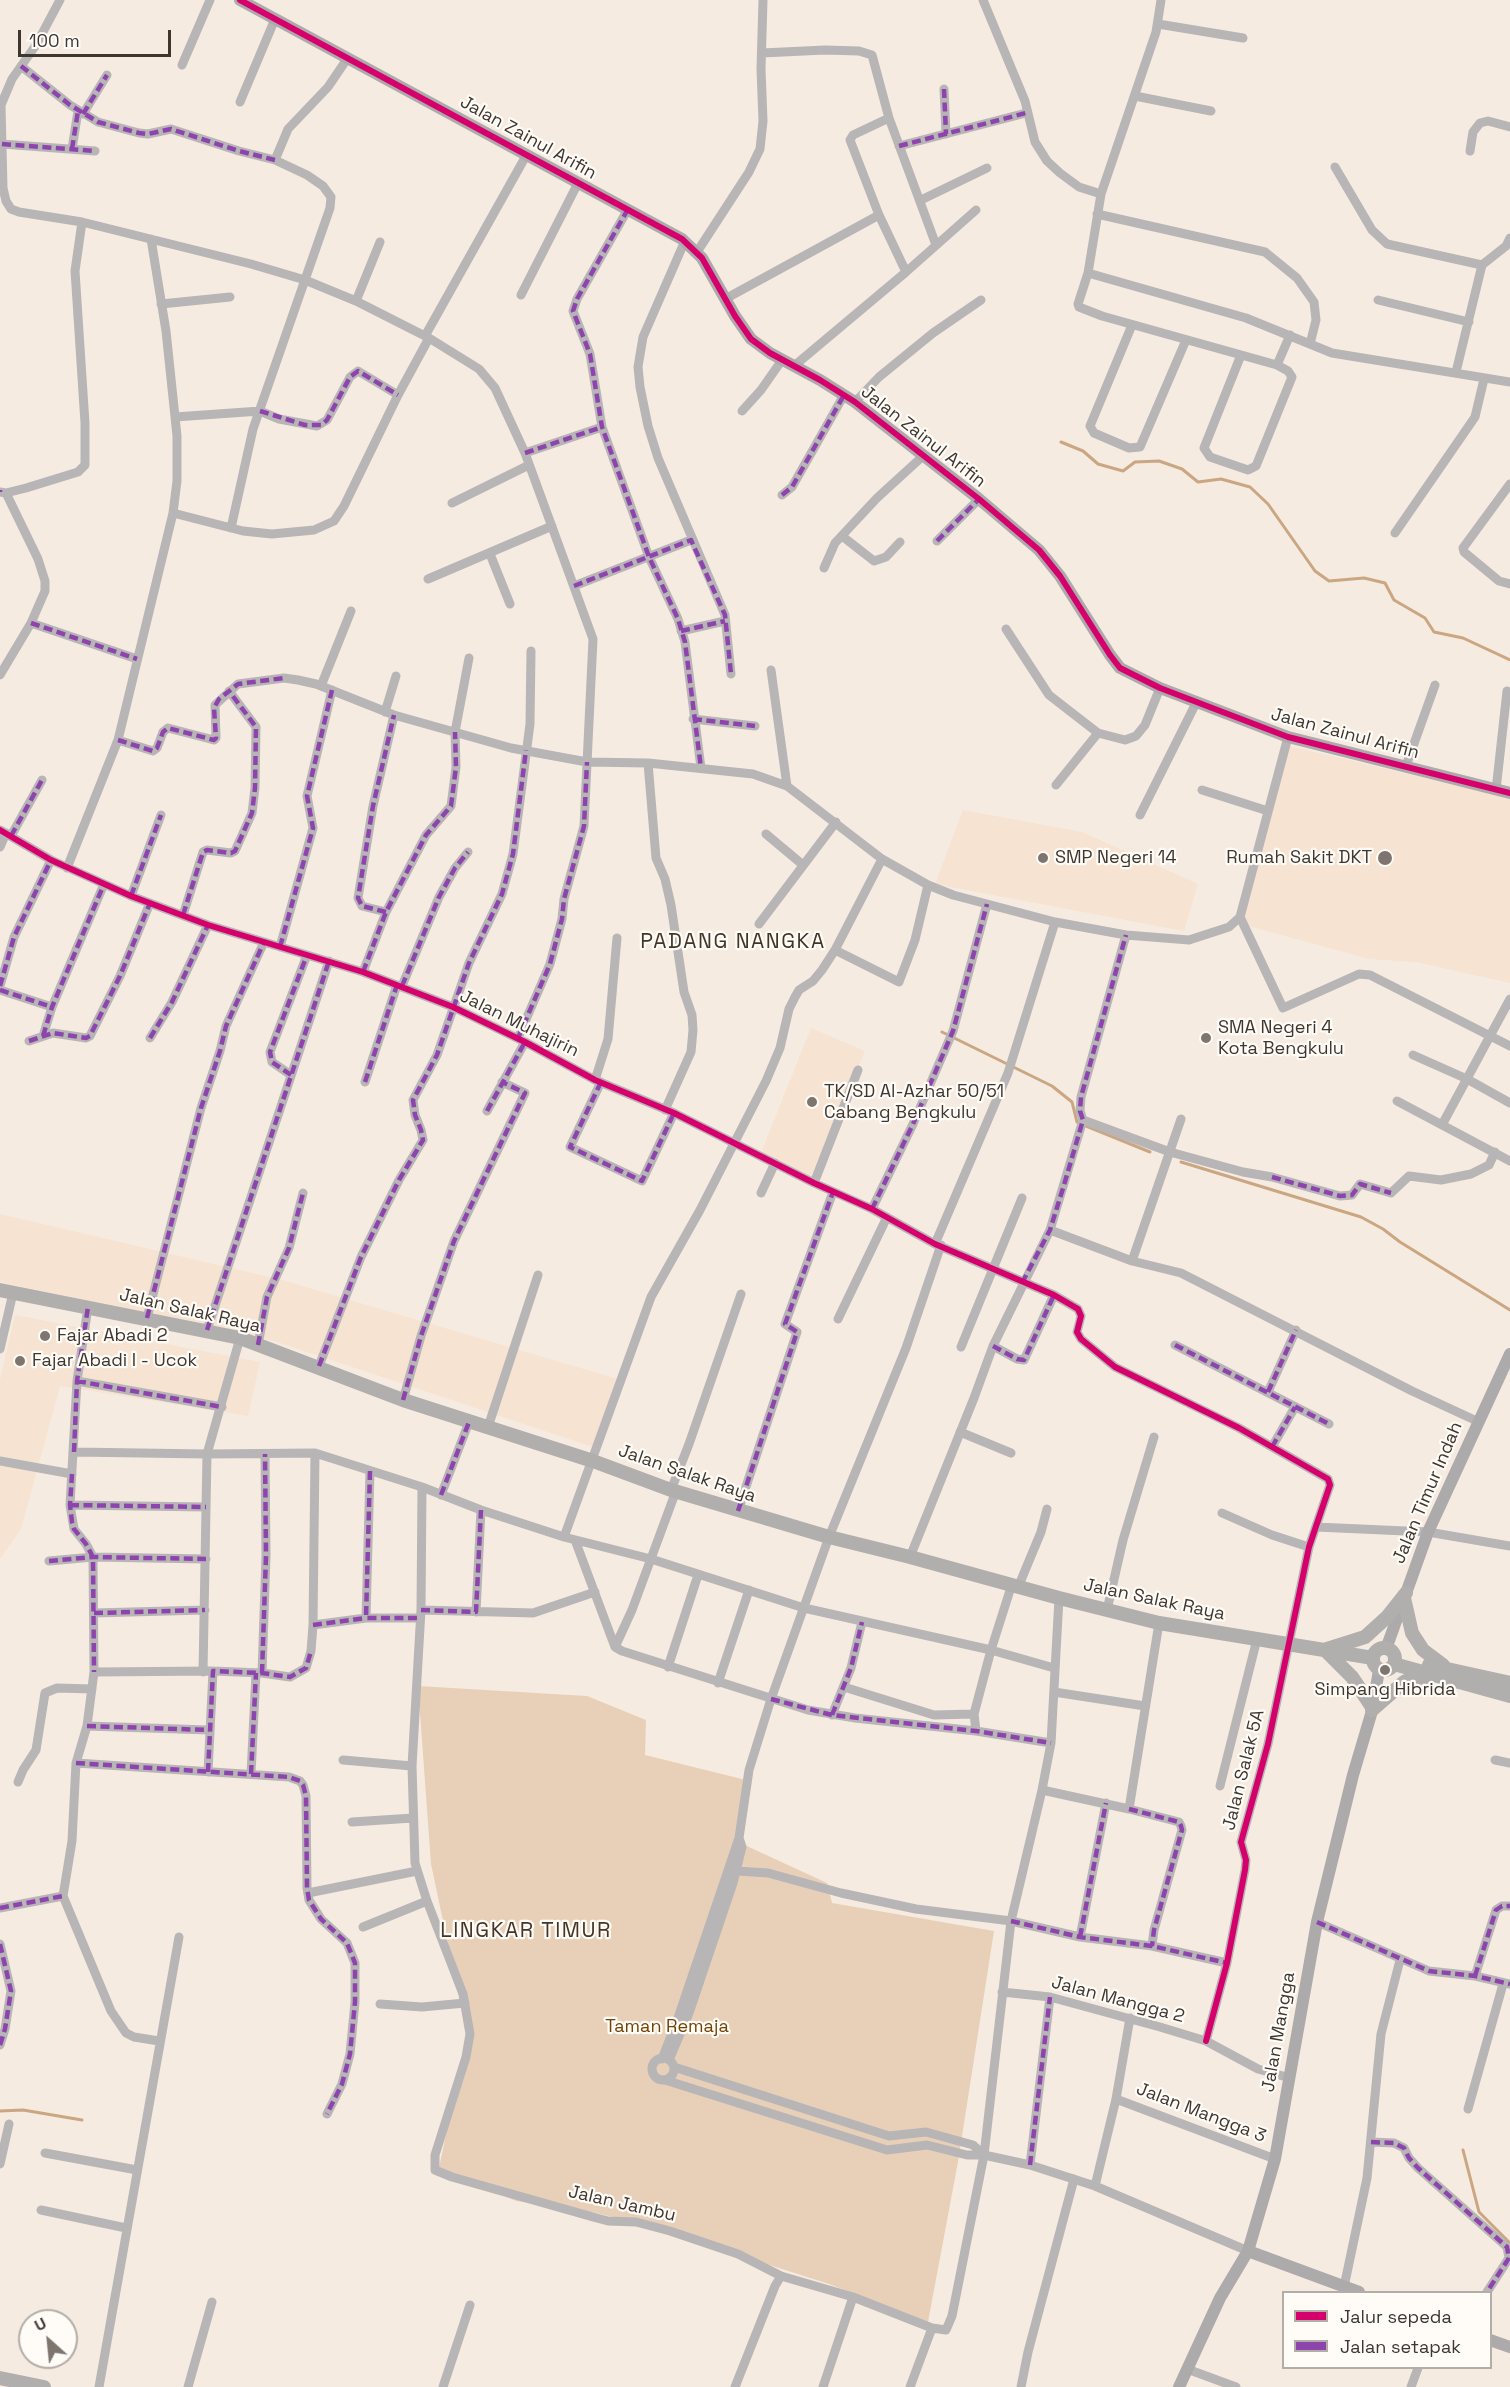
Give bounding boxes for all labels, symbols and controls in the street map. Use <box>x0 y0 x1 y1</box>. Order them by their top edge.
scale bar <box>21 18 174 56</box>
text: 100 m <box>29 29 80 52</box>
street label: Jalan Zainul Arifin <box>456 92 600 184</box>
street label: Jalan Zainul Arifin <box>856 382 990 492</box>
street label: Jalan Zainul Arifin <box>1269 704 1421 764</box>
place label: SMP Negeri 14 <box>1055 847 1176 869</box>
place label: Rumah Sakit DKT <box>1226 847 1372 869</box>
marker: Rumah Sakit DKT <box>1376 849 1394 867</box>
marker: SMP Negeri 14 <box>1036 851 1050 865</box>
district label: PADANG NANGKA <box>640 929 826 955</box>
street label: Jalan Muhajirin <box>456 986 582 1062</box>
place label: SMA Negeri 4 Kota Bengkulu <box>1218 1017 1344 1060</box>
marker: SMA Negeri 4 Kota Bengkulu <box>1199 1031 1213 1045</box>
place label: TK/SD Al-Azhar 50/51 Cabang Bengkulu <box>824 1081 1004 1124</box>
marker: TK/SD Al-Azhar 50/51 Cabang Bengkulu <box>805 1095 819 1109</box>
street label: Jalan Salak Raya <box>117 1284 263 1338</box>
place label: Fajar Abadi 2 <box>57 1325 168 1347</box>
marker: Fajar Abadi 2 <box>38 1329 52 1343</box>
place label: Fajar Abadi I - Ucok <box>32 1350 197 1372</box>
marker: Fajar Abadi I - Ucok <box>13 1354 27 1368</box>
street label: Jalan Timur Indah <box>1388 1419 1468 1567</box>
street label: Jalan Salak Raya <box>615 1440 759 1508</box>
street label: Jalan Salak Raya <box>1081 1574 1227 1626</box>
marker: Simpang Hibrida <box>1378 1663 1392 1677</box>
place label: Simpang Hibrida <box>1314 1679 1456 1701</box>
street label: Jalan Salak 5A <box>1219 1707 1269 1833</box>
district label: LINGKAR TIMUR <box>440 1918 612 1944</box>
street label: Jalan Mangga <box>1258 1970 1300 2094</box>
street label: Jalan Mangga 2 <box>1049 1972 1187 2028</box>
park label: Taman Remaja <box>605 2016 729 2038</box>
street label: Jalan Mangga 3 <box>1133 2078 1269 2148</box>
street label: Jalan Jambu <box>566 2181 678 2227</box>
legend <box>1282 2291 1492 2369</box>
text: Jalur sepeda <box>1340 2305 1452 2328</box>
north arrow <box>18 2309 78 2369</box>
text: U <box>31 2313 50 2336</box>
text: Jalan setapak <box>1340 2335 1461 2358</box>

